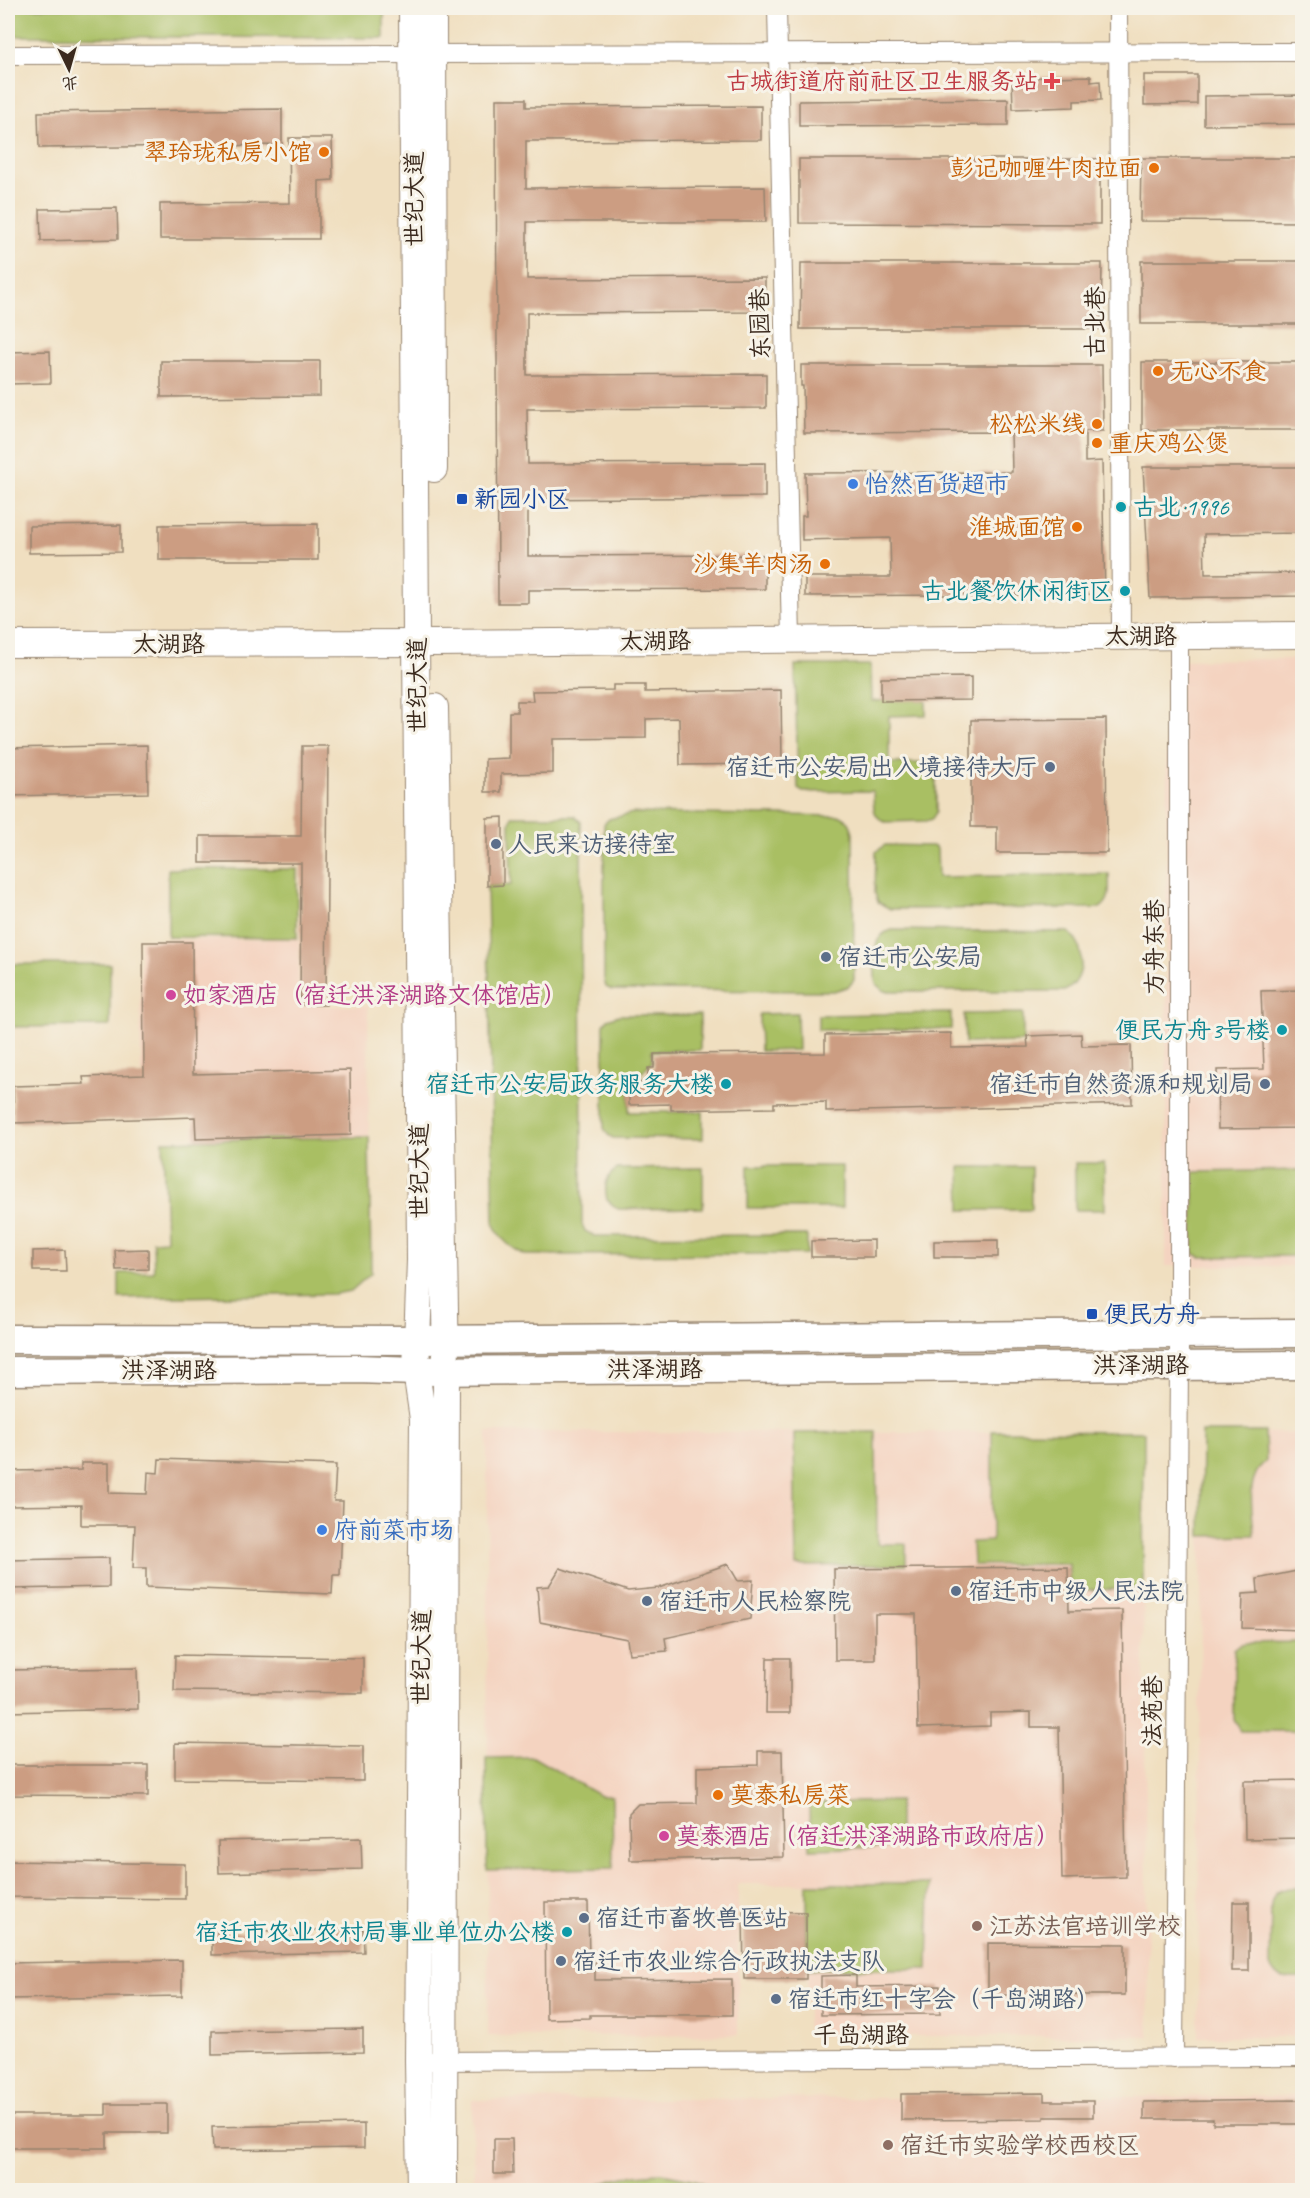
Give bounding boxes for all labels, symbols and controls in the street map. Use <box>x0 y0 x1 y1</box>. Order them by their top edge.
north arrow <box>39 39 99 99</box>
place label: 古城街道府前社区卫生服务站 <box>726 66 1038 96</box>
text: 北 <box>61 72 79 94</box>
marker: 古城街道府前社区卫生服务站 <box>1043 72 1061 90</box>
place label: 翠玲珑私房小馆 <box>144 137 312 167</box>
marker: 翠玲珑私房小馆 <box>317 145 331 159</box>
street label: 世纪大道 <box>399 151 429 247</box>
place label: 彭记咖喱牛肉拉面 <box>950 153 1142 183</box>
marker: 彭记咖喱牛肉拉面 <box>1147 161 1161 175</box>
street label: 古北巷 <box>1080 286 1110 358</box>
street label: 东园巷 <box>744 288 776 360</box>
place label: 无心不食 <box>1170 356 1266 386</box>
marker: 无心不食 <box>1151 364 1165 378</box>
place label: 松松米线 <box>989 409 1085 439</box>
marker: 松松米线 <box>1090 417 1104 431</box>
place label: 重庆鸡公煲 <box>1109 428 1229 458</box>
marker: 重庆鸡公煲 <box>1090 436 1104 450</box>
place label: 怡然百货超市 <box>865 469 1009 499</box>
marker: 怡然百货超市 <box>846 477 860 491</box>
place label: 新园小区 <box>474 484 570 514</box>
marker: 新园小区 <box>455 492 469 506</box>
place label: 古北·1996 <box>1133 492 1230 522</box>
marker: 古北·1996 <box>1114 500 1128 514</box>
place label: 淮城面馆 <box>969 512 1065 542</box>
marker: 淮城面馆 <box>1070 520 1084 534</box>
place label: 沙集羊肉汤 <box>693 549 813 579</box>
marker: 沙集羊肉汤 <box>818 557 832 571</box>
place label: 古北餐饮休闲街区 <box>921 576 1113 606</box>
marker: 古北餐饮休闲街区 <box>1118 584 1132 598</box>
street label: 太湖路 <box>1105 621 1177 651</box>
street label: 太湖路 <box>619 625 691 657</box>
street label: 太湖路 <box>133 629 205 659</box>
street label: 世纪大道 <box>402 637 432 733</box>
place label: 宿迁市公安局出入境接待大厅 <box>726 752 1038 782</box>
marker: 宿迁市公安局出入境接待大厅 <box>1043 760 1057 774</box>
place label: 人民来访接待室 <box>508 829 676 859</box>
marker: 人民来访接待室 <box>489 837 503 851</box>
street label: 方舟东巷 <box>1139 899 1169 995</box>
place label: 宿迁市公安局 <box>838 942 982 972</box>
marker: 宿迁市公安局 <box>819 950 833 964</box>
place label: 如家酒店（宿迁洪泽湖路文体馆店） <box>183 980 567 1010</box>
marker: 如家酒店（宿迁洪泽湖路文体馆店） <box>164 988 178 1002</box>
place label: 便民方舟3号楼 <box>1115 1015 1270 1045</box>
marker: 便民方舟3号楼 <box>1275 1023 1289 1037</box>
place label: 宿迁市公安局政务服务大楼 <box>426 1069 714 1099</box>
place label: 宿迁市自然资源和规划局 <box>989 1069 1253 1099</box>
marker: 宿迁市公安局政务服务大楼 <box>719 1077 733 1091</box>
marker: 宿迁市自然资源和规划局 <box>1258 1077 1272 1091</box>
street label: 世纪大道 <box>404 1123 434 1219</box>
place label: 便民方舟 <box>1104 1299 1200 1329</box>
marker: 便民方舟 <box>1085 1307 1099 1321</box>
street label: 洪泽湖路 <box>1093 1350 1189 1380</box>
street label: 洪泽湖路 <box>607 1354 703 1384</box>
street label: 洪泽湖路 <box>121 1355 217 1385</box>
place label: 府前菜市场 <box>334 1515 454 1545</box>
marker: 府前菜市场 <box>315 1523 329 1537</box>
place label: 宿迁市中级人民法院 <box>968 1576 1184 1606</box>
marker: 宿迁市中级人民法院 <box>949 1584 963 1598</box>
place label: 宿迁市人民检察院 <box>659 1586 851 1616</box>
marker: 宿迁市人民检察院 <box>640 1594 654 1608</box>
street label: 世纪大道 <box>405 1609 437 1705</box>
street label: 法苑巷 <box>1137 1675 1167 1747</box>
place label: 莫泰私房菜 <box>730 1780 850 1810</box>
marker: 莫泰私房菜 <box>711 1788 725 1802</box>
place label: 莫泰酒店（宿迁洪泽湖路市政府店） <box>676 1821 1060 1851</box>
marker: 莫泰酒店（宿迁洪泽湖路市政府店） <box>657 1829 671 1843</box>
place label: 宿迁市畜牧兽医站 <box>596 1903 788 1933</box>
marker: 宿迁市畜牧兽医站 <box>577 1911 591 1925</box>
place label: 江苏法官培训学校 <box>989 1911 1181 1941</box>
place label: 宿迁市农业农村局事业单位办公楼 <box>195 1917 555 1947</box>
marker: 江苏法官培训学校 <box>970 1919 984 1933</box>
marker: 宿迁市农业农村局事业单位办公楼 <box>560 1925 574 1939</box>
place label: 宿迁市农业综合行政执法支队 <box>573 1946 885 1976</box>
marker: 宿迁市农业综合行政执法支队 <box>554 1954 568 1968</box>
place label: 宿迁市红十字会（千岛湖路） <box>788 1984 1100 2014</box>
marker: 宿迁市红十字会（千岛湖路） <box>769 1992 783 2006</box>
street label: 千岛湖路 <box>813 2020 909 2050</box>
place label: 宿迁市实验学校西校区 <box>900 2130 1140 2160</box>
marker: 宿迁市实验学校西校区 <box>881 2138 895 2152</box>

